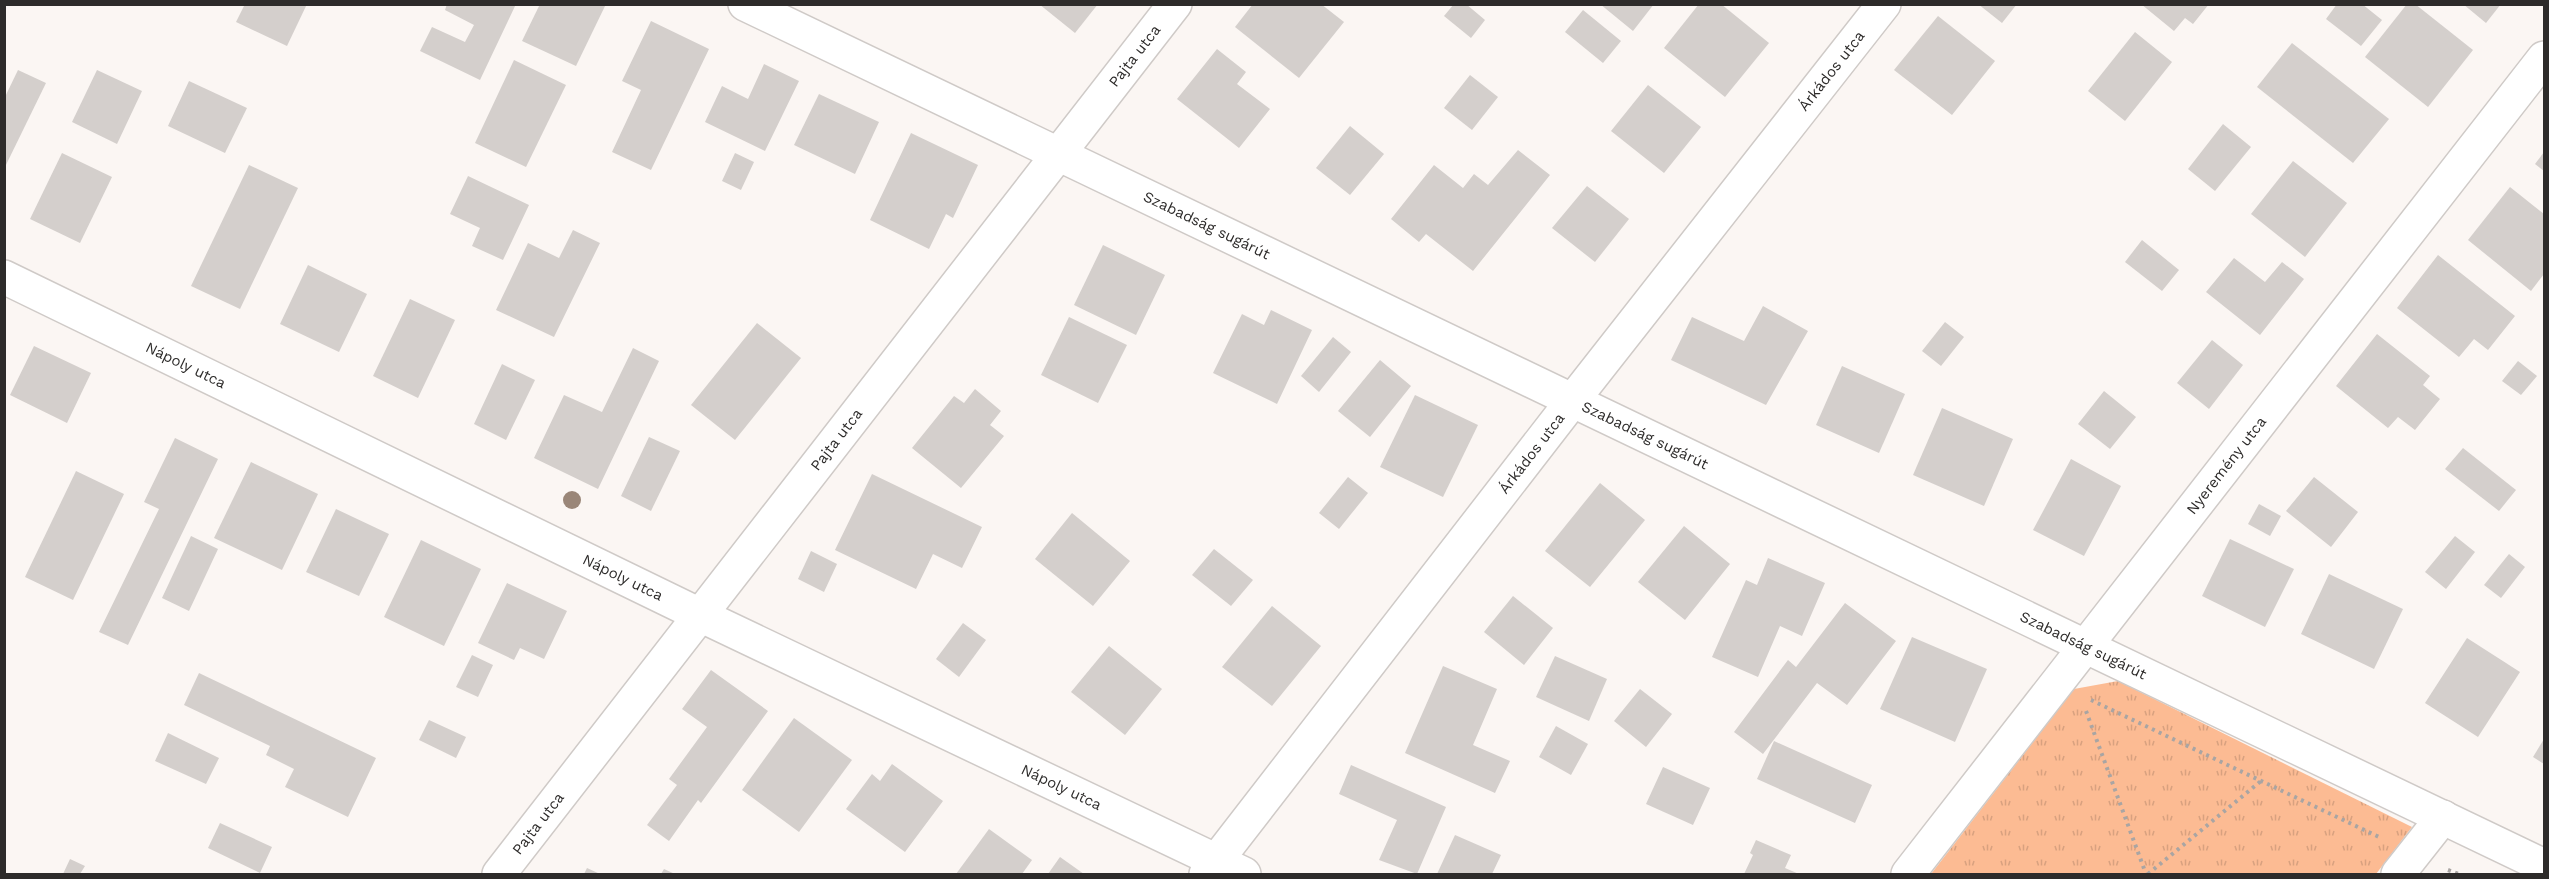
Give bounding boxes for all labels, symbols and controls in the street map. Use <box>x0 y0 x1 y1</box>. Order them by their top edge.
street label: Pajta utca <box>1105 21 1165 91</box>
street label: Árkádos utca <box>1795 27 1869 114</box>
street label: Szabadság sugárút <box>1141 187 1274 264</box>
street label: Nápoly utca <box>143 338 229 393</box>
street label: Szabadság sugárút <box>1579 397 1712 474</box>
street label: Pajta utca <box>807 405 866 474</box>
street label: Árkádos utca <box>1495 409 1569 497</box>
street label: Nyeremény utca <box>2183 413 2270 518</box>
street label: Nápoly utca <box>580 550 666 605</box>
street label: Szabadság sugárút <box>2017 607 2150 684</box>
street label: Nápoly utca <box>1018 760 1105 814</box>
street label: Pajta utca <box>509 788 568 858</box>

